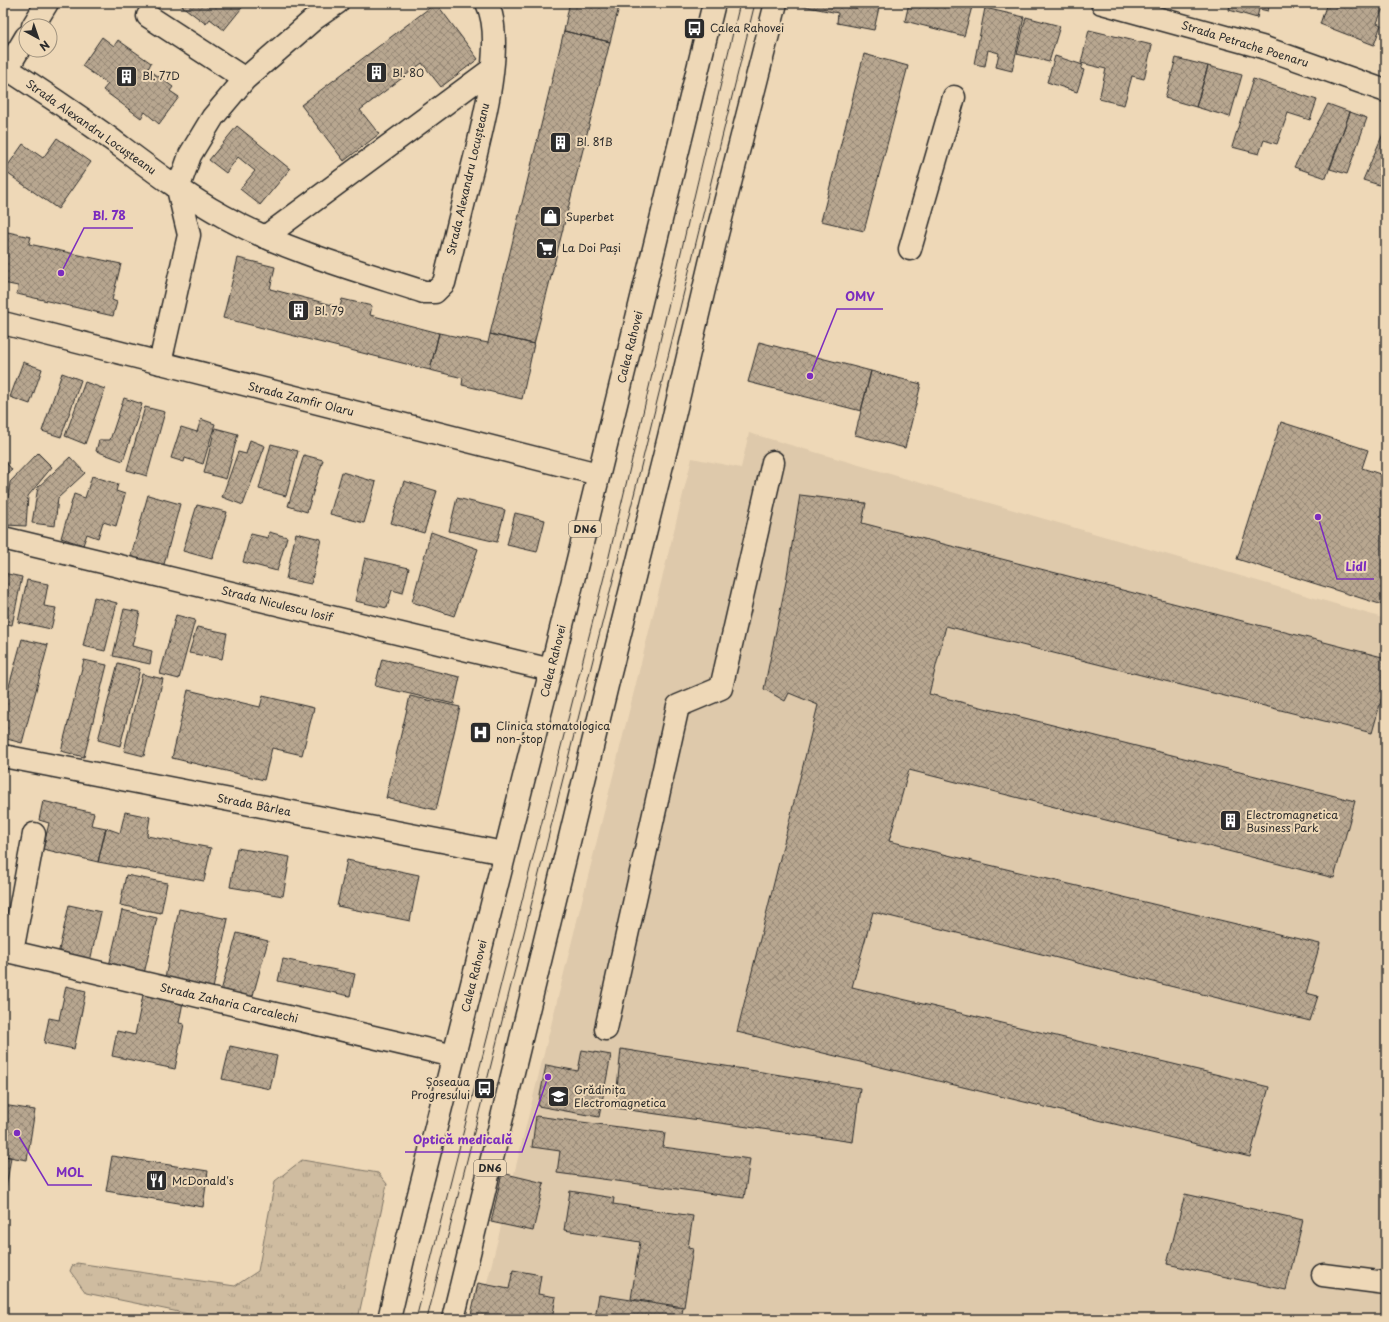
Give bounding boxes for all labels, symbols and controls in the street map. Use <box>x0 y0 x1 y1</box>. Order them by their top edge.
bus stop icon: Calea Rahovei <box>681 15 707 41</box>
street label: Strada Petrache Poenaru <box>1179 16 1311 71</box>
north arrow <box>18 18 58 58</box>
place label: Calea Rahovei <box>710 19 784 36</box>
text: N <box>36 37 54 56</box>
building icon: Bl. 80 <box>363 60 389 86</box>
building icon: Bl. 77D <box>114 63 140 89</box>
place label: Bl. 80 <box>392 64 424 81</box>
place label: Bl. 77D <box>142 67 180 84</box>
street label: Strada Alexandru Locușteanu <box>23 75 160 178</box>
street label: Strada Alexandru Locușteanu <box>442 101 493 257</box>
building icon: Bl. 81B <box>548 129 574 155</box>
place label: Bl. 81B <box>576 133 613 150</box>
callout: Bl. 78 <box>84 204 133 228</box>
shop icon: Superbet <box>538 204 564 230</box>
text: Bl. 78 <box>92 206 126 224</box>
place label: Superbet <box>566 208 615 225</box>
supermarket icon: La Doi Pași <box>533 235 559 261</box>
place label: La Doi Pași <box>562 239 621 256</box>
callout: OMV <box>837 285 883 309</box>
text: OMV <box>845 287 875 305</box>
building icon: Bl. 79 <box>285 298 311 324</box>
place label: Bl. 79 <box>314 302 344 319</box>
street label: Calea Rahovei <box>612 309 647 385</box>
street label: Strada Zamfir Olaru <box>246 377 356 420</box>
road number: DN6 <box>569 521 601 537</box>
callout: Lidl <box>1337 555 1374 579</box>
text: Lidl <box>1345 557 1367 575</box>
street label: Strada Niculescu Iosif <box>220 581 336 626</box>
street label: Calea Rahovei <box>535 623 570 699</box>
place label: Clinica stomatologica non-stop <box>496 717 610 747</box>
hospital icon: Clinica stomatologica non-stop <box>468 719 494 745</box>
street label: Strada Bârlea <box>216 789 293 820</box>
place label: Electromagnetica Business Park <box>1246 806 1338 836</box>
building icon: Electromagnetica Business Park <box>1217 808 1243 834</box>
street label: Calea Rahovei <box>456 938 491 1014</box>
street label: Strada Zaharia Carcalechi <box>158 978 300 1027</box>
place label: Șoseaua Progresului <box>411 1073 470 1103</box>
bus stop icon: Șoseaua Progresului <box>472 1075 498 1101</box>
place label: Grădinița Electromagnetica <box>574 1081 666 1111</box>
school or university icon: Grădinița Electromagnetica <box>546 1083 572 1109</box>
callout: Optică medicală <box>405 1128 522 1152</box>
text: Optică medicală <box>413 1130 513 1148</box>
road number: DN6 <box>474 1160 506 1176</box>
callout: MOL <box>48 1161 92 1185</box>
text: MOL <box>56 1163 84 1181</box>
restaurant icon: McDonald's <box>144 1168 170 1194</box>
place label: McDonald's <box>172 1172 234 1189</box>

